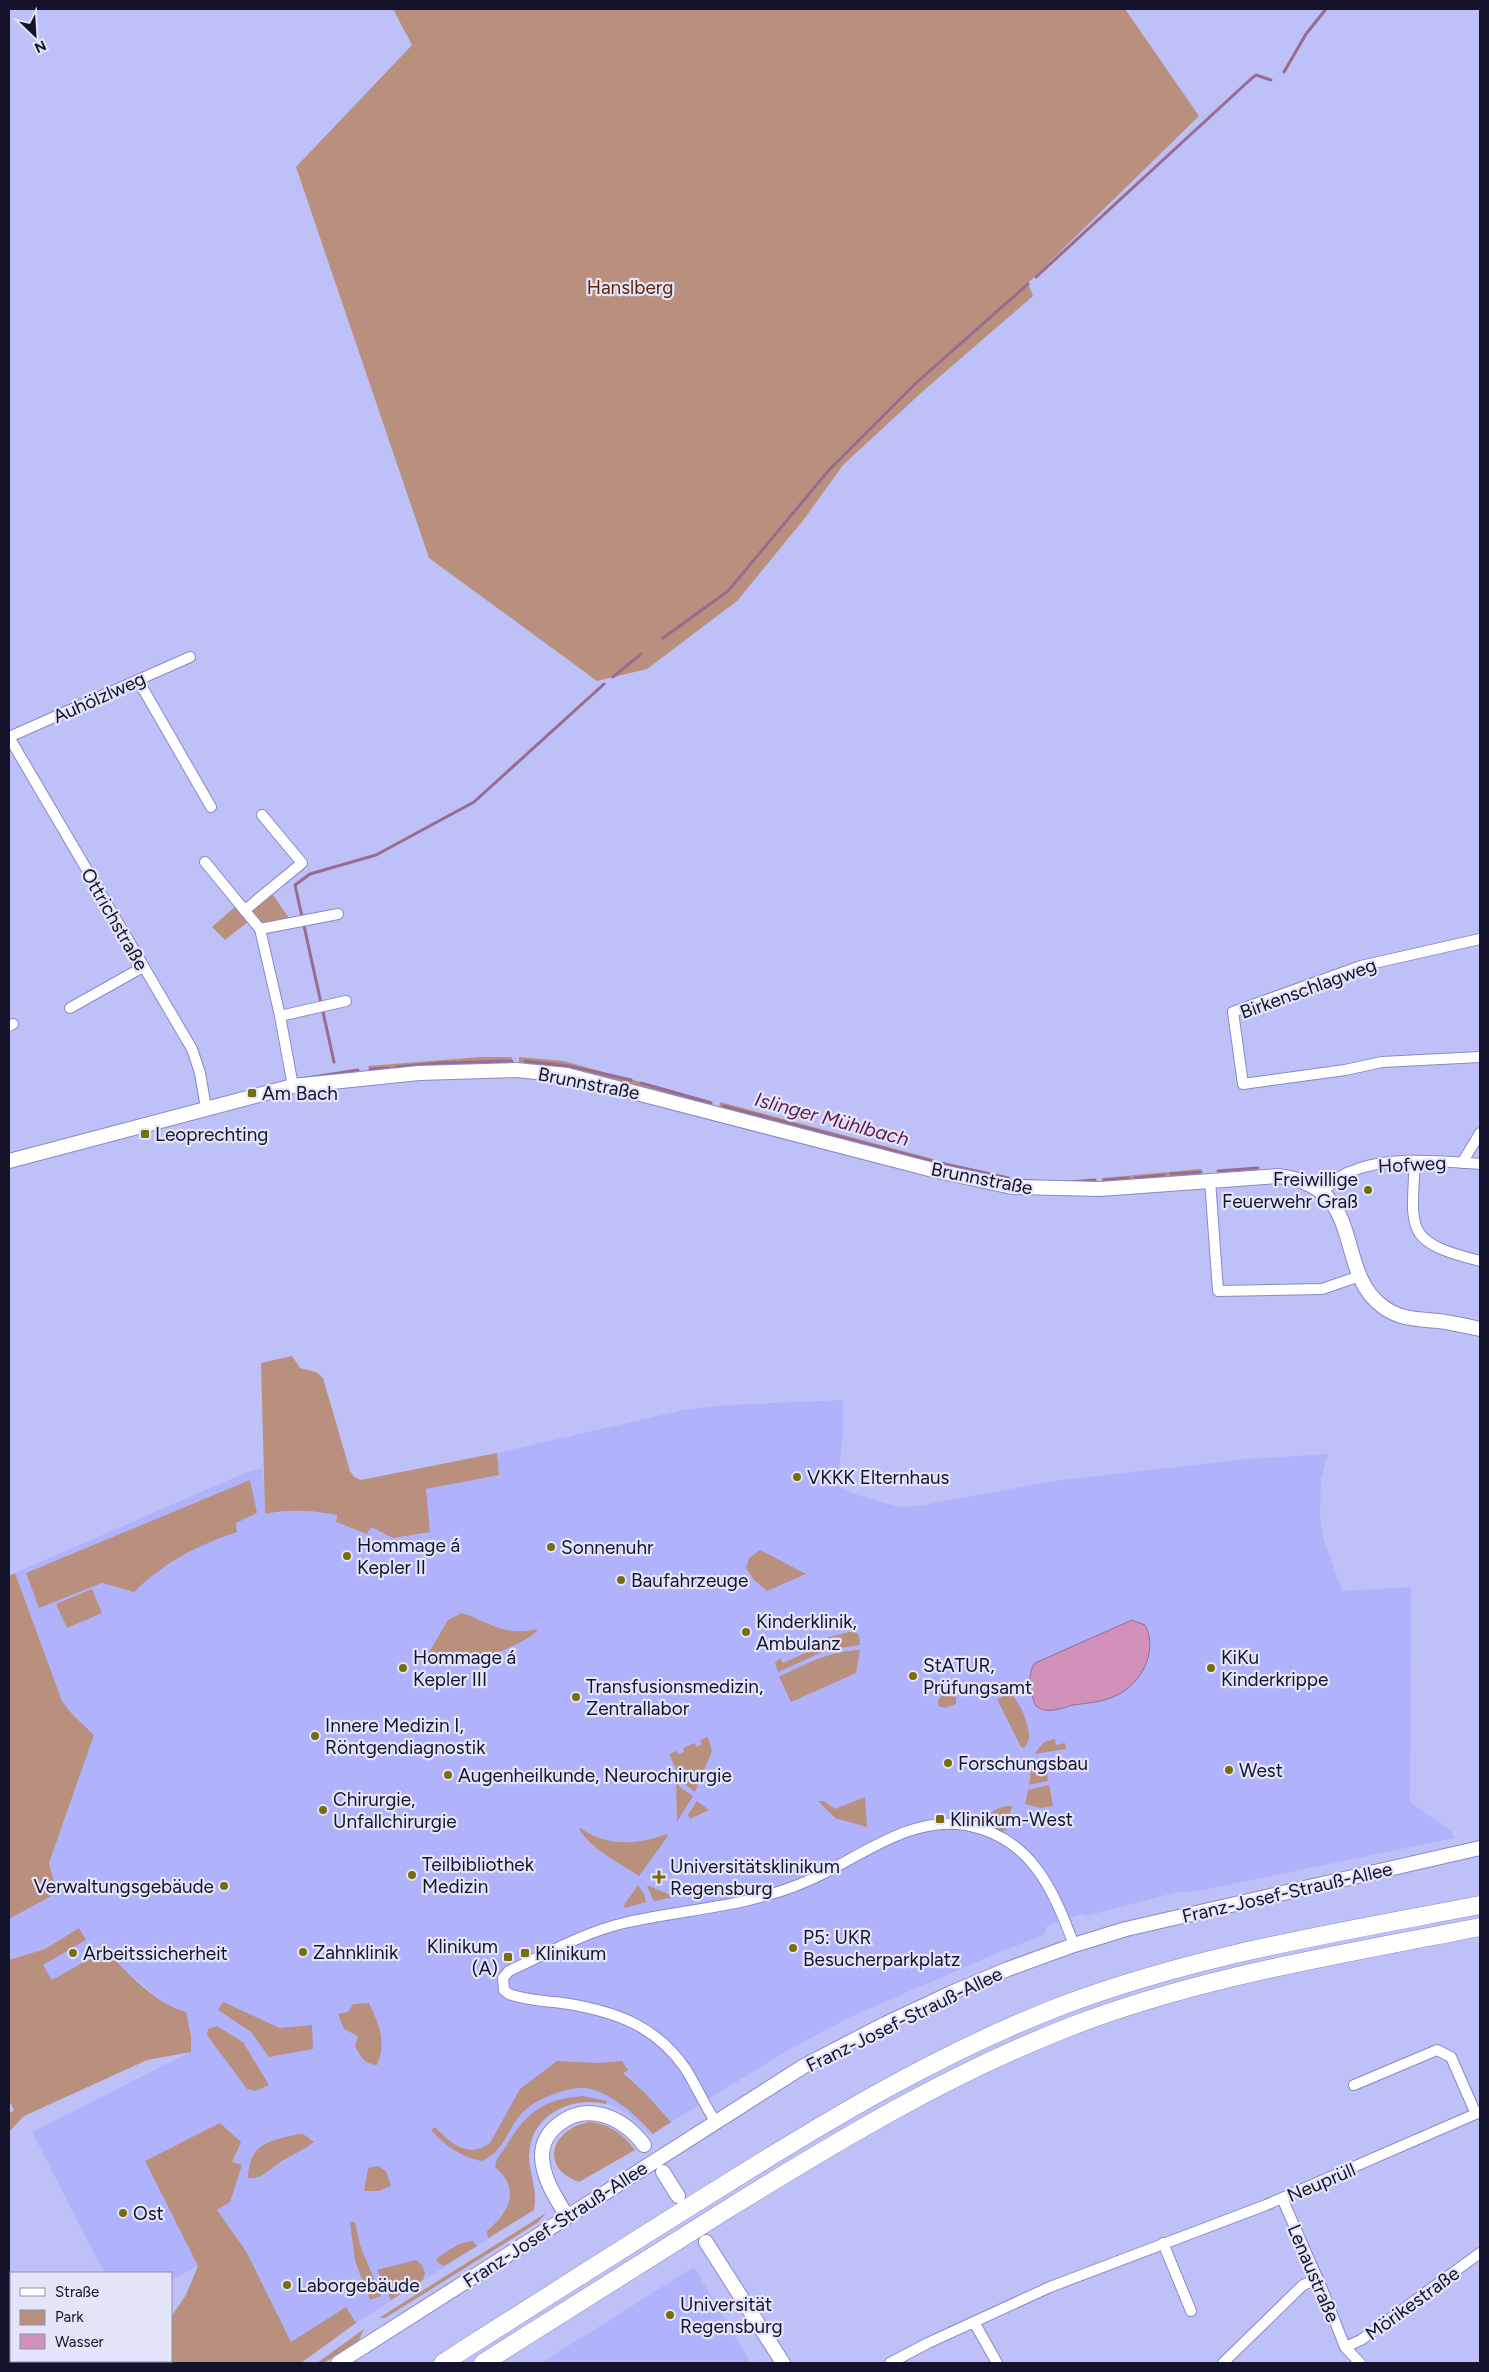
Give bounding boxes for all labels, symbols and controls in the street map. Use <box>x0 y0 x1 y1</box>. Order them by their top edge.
north arrow <box>10 10 60 60</box>
text: N <box>32 36 49 56</box>
park label: Hanslberg <box>587 276 673 299</box>
street label: Auhölzlweg <box>49 667 149 728</box>
street label: Ottrichstraße <box>76 864 153 974</box>
street label: Birkenschlagweg <box>1237 953 1379 1024</box>
street label: Brunnstraße <box>536 1062 642 1105</box>
place label: Am Bach <box>262 1082 338 1105</box>
marker: Am Bach <box>246 1087 258 1099</box>
water label: Islinger Mühlbach <box>752 1087 912 1151</box>
place label: Leoprechting <box>155 1123 269 1146</box>
marker: Leoprechting <box>139 1128 151 1140</box>
street label: Hofweg <box>1377 1151 1447 1178</box>
street label: Brunnstraße <box>929 1157 1035 1200</box>
place label: Freiwillige Feuerwehr Graß <box>1222 1168 1358 1213</box>
marker: Freiwillige Feuerwehr Graß <box>1362 1184 1374 1196</box>
place label: VKKK Elternhaus <box>807 1466 949 1489</box>
marker: VKKK Elternhaus <box>791 1471 803 1483</box>
place label: Hommage á Kepler II <box>357 1534 460 1579</box>
place label: Sonnenuhr <box>561 1536 654 1559</box>
marker: Sonnenuhr <box>545 1541 557 1553</box>
marker: Hommage á Kepler II <box>341 1550 353 1562</box>
place label: Baufahrzeuge <box>631 1569 748 1592</box>
marker: Baufahrzeuge <box>615 1574 627 1586</box>
place label: Kinderklinik, Ambulanz <box>756 1610 857 1655</box>
marker: Kinderklinik, Ambulanz <box>740 1626 752 1638</box>
place label: Hommage á Kepler III <box>413 1646 516 1691</box>
place label: KiKu Kinderkrippe <box>1221 1646 1328 1691</box>
place label: StATUR, Prüfungsamt <box>923 1654 1032 1699</box>
marker: Hommage á Kepler III <box>397 1662 409 1674</box>
marker: KiKu Kinderkrippe <box>1205 1662 1217 1674</box>
marker: StATUR, Prüfungsamt <box>907 1670 919 1682</box>
place label: Transfusionsmedizin, Zentrallabor <box>586 1675 763 1720</box>
marker: Transfusionsmedizin, Zentrallabor <box>570 1691 582 1703</box>
place label: Innere Medizin I, Röntgendiagnostik <box>325 1714 486 1759</box>
marker: Innere Medizin I, Röntgendiagnostik <box>309 1730 321 1742</box>
place label: Forschungsbau <box>958 1752 1088 1775</box>
marker: Forschungsbau <box>942 1757 954 1769</box>
place label: West <box>1239 1759 1283 1782</box>
place label: Augenheilkunde, Neurochirurgie <box>458 1764 732 1787</box>
marker: West <box>1223 1764 1235 1776</box>
marker: Augenheilkunde, Neurochirurgie <box>442 1769 454 1781</box>
place label: Chirurgie, Unfallchirurgie <box>333 1788 457 1833</box>
marker: Chirurgie, Unfallchirurgie <box>317 1804 329 1816</box>
place label: Klinikum-West <box>950 1808 1073 1831</box>
marker: Klinikum-West <box>934 1813 946 1825</box>
place label: Teilbibliothek Medizin <box>422 1853 535 1898</box>
place label: Universitätsklinikum Regensburg <box>670 1855 840 1900</box>
street label: Franz-Josef-Strauß-Allee <box>1180 1857 1395 1928</box>
marker: Teilbibliothek Medizin <box>406 1869 418 1881</box>
marker: Universitätsklinikum Regensburg <box>652 1870 666 1884</box>
place label: Verwaltungsgebäude <box>33 1875 214 1898</box>
marker: Verwaltungsgebäude <box>218 1880 230 1892</box>
place label: P5: UKR Besucherparkplatz <box>803 1926 960 1971</box>
place label: Klinikum (A) <box>427 1935 498 1980</box>
place label: Zahnklinik <box>313 1941 399 1964</box>
place label: Arbeitssicherheit <box>83 1942 228 1965</box>
place label: Klinikum <box>535 1942 606 1965</box>
marker: P5: UKR Besucherparkplatz <box>787 1942 799 1954</box>
marker: Zahnklinik <box>297 1946 309 1958</box>
marker: Arbeitssicherheit <box>67 1947 79 1959</box>
marker: Klinikum <box>519 1947 531 1959</box>
marker: Klinikum (A) <box>502 1951 514 1963</box>
street label: Franz-Josef-Strauß-Allee <box>802 1962 1006 2077</box>
street label: Franz-Josef-Strauß-Allee <box>459 2156 652 2293</box>
street label: Neuprüll <box>1283 2158 1359 2207</box>
place label: Ost <box>133 2202 164 2225</box>
marker: Ost <box>117 2207 129 2219</box>
street label: Lenaustraße <box>1283 2221 1345 2326</box>
street label: Mörikestraße <box>1361 2262 1464 2345</box>
legend <box>10 2272 172 2362</box>
place label: Laborgebäude <box>297 2274 420 2297</box>
marker: Laborgebäude <box>281 2279 293 2291</box>
text: Straße <box>55 2283 99 2301</box>
place label: Universität Regensburg <box>680 2293 783 2338</box>
text: Park <box>55 2308 84 2326</box>
marker: Universität Regensburg <box>664 2309 676 2321</box>
text: Wasser <box>55 2333 104 2351</box>

